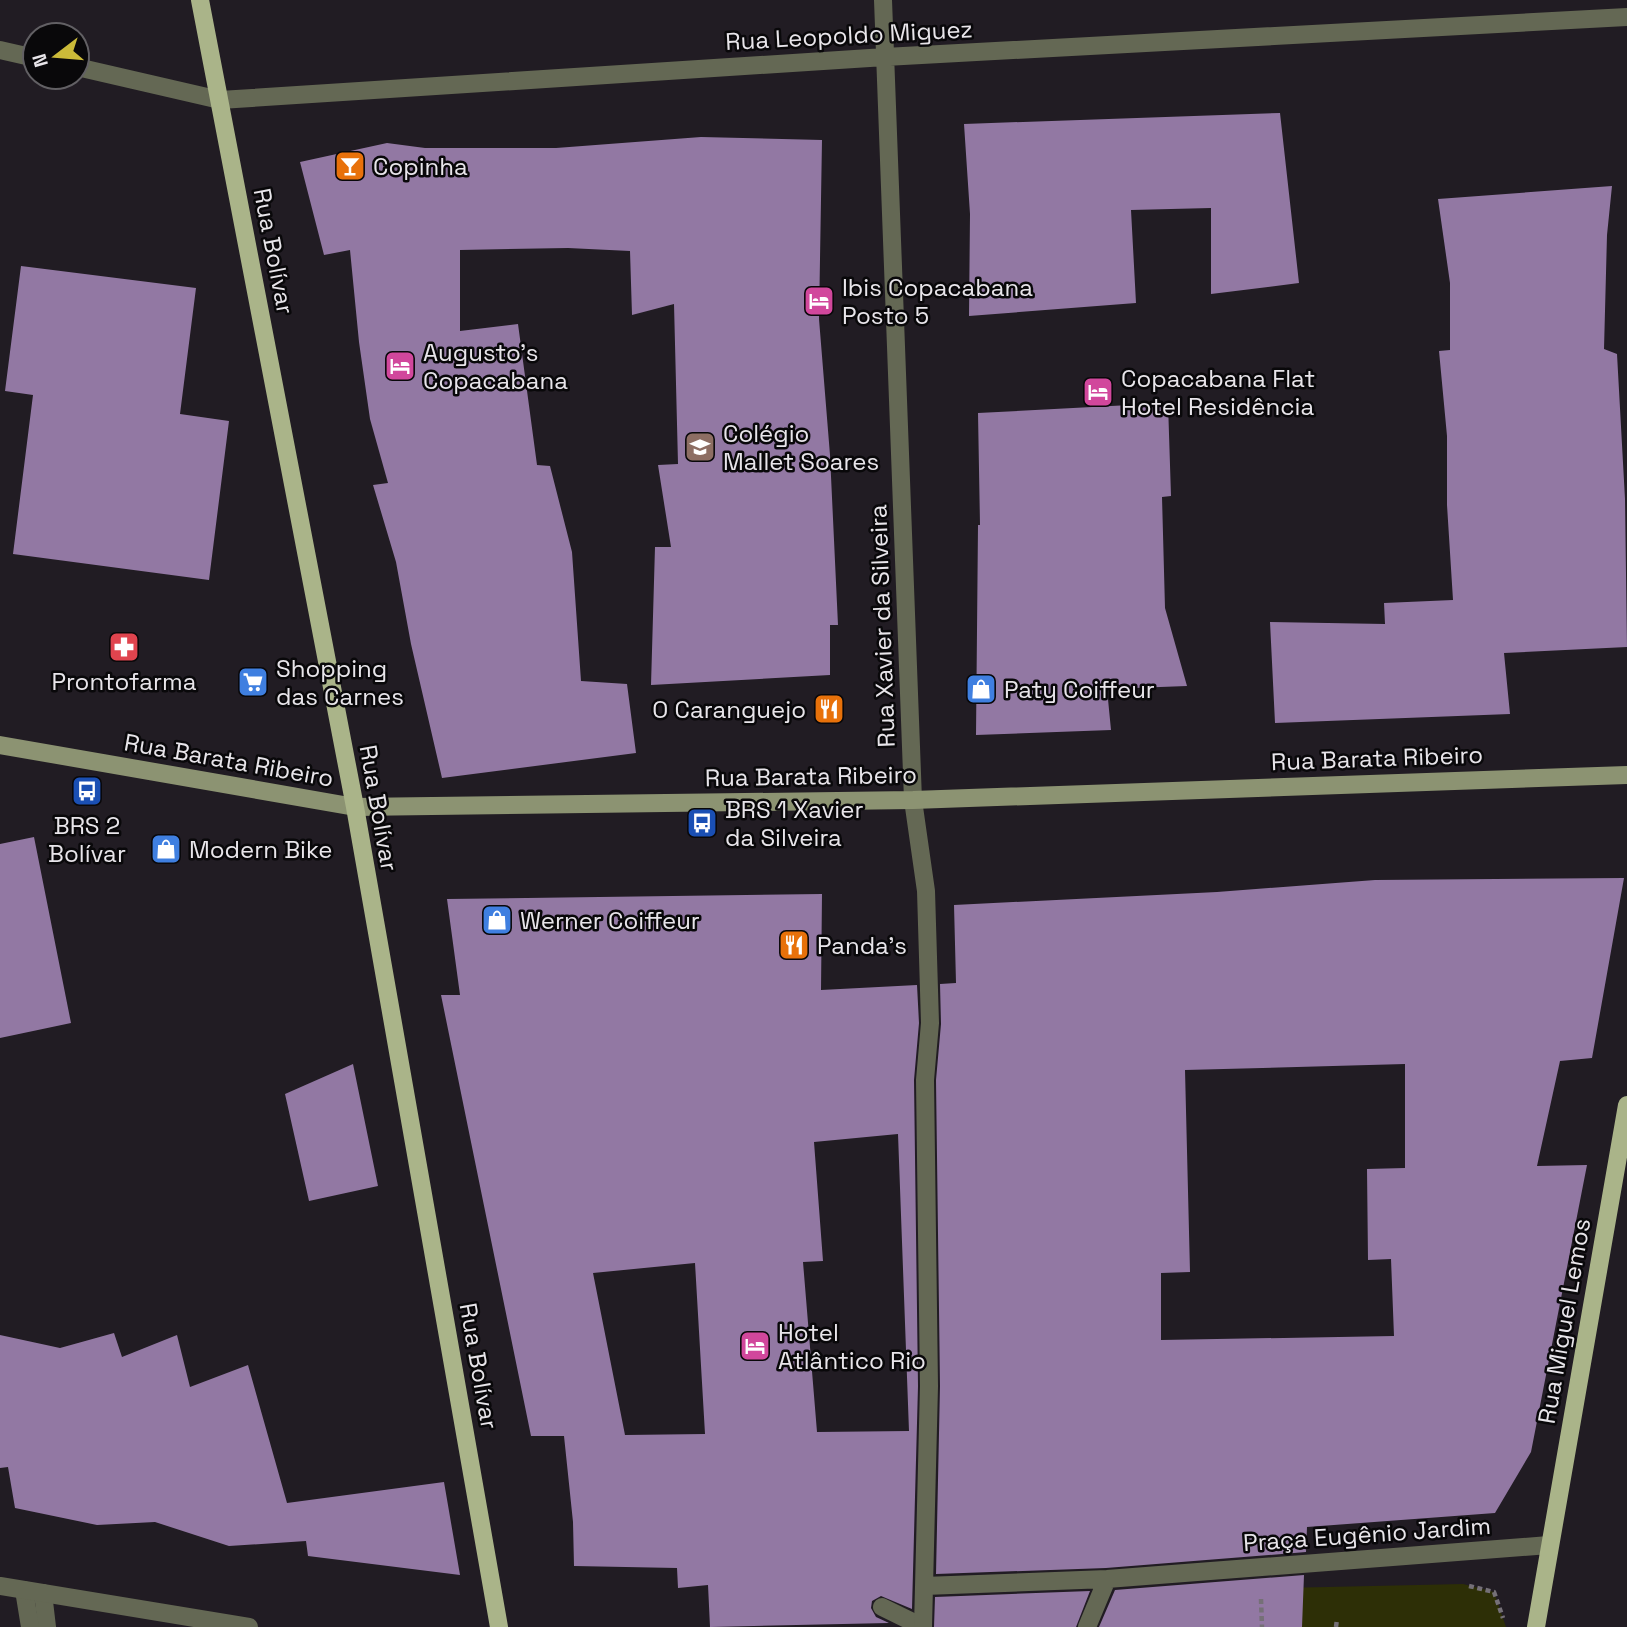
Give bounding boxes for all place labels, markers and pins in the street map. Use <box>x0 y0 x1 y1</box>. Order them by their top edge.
bar icon: Copinha <box>333 149 367 183</box>
place label: Copinha <box>373 151 468 182</box>
place label: Ibis Copacabana Posto 5 <box>842 272 1033 331</box>
hotel icon: Ibis Copacabana Posto 5 <box>802 284 836 318</box>
place label: Augusto's Copacabana <box>423 337 568 396</box>
hotel icon: Augusto's Copacabana <box>383 349 417 383</box>
place label: Copacabana Flat Hotel Residência <box>1121 363 1315 422</box>
hotel icon: Copacabana Flat Hotel Residência <box>1081 375 1115 409</box>
place label: Colégio Mallet Soares <box>723 418 879 477</box>
school or university icon: Colégio Mallet Soares <box>683 430 717 464</box>
pharmacy icon: Prontofarma <box>107 630 141 664</box>
place label: Shopping das Carnes <box>276 653 404 712</box>
supermarket icon: Shopping das Carnes <box>236 665 270 699</box>
place label: Prontofarma <box>52 666 197 697</box>
shop icon: Paty Coiffeur <box>964 672 998 706</box>
place label: Paty Coiffeur <box>1004 674 1155 705</box>
restaurant icon: O Caranguejo <box>812 692 846 726</box>
place label: O Caranguejo <box>652 694 806 725</box>
bus stop icon: BRS 2 Bolívar <box>70 774 104 808</box>
place label: BRS 1 Xavier da Silveira <box>725 794 864 853</box>
bus stop icon: BRS 1 Xavier da Silveira <box>685 806 719 840</box>
place label: BRS 2 Bolívar <box>48 810 126 869</box>
shop icon: Modern Bike <box>149 832 183 866</box>
place label: Modern Bike <box>189 834 332 865</box>
shop icon: Werner Coiffeur <box>480 903 514 937</box>
place label: Werner Coiffeur <box>520 905 700 936</box>
restaurant icon: Panda's <box>777 928 811 962</box>
place label: Panda's <box>817 930 907 961</box>
place label: Hotel Atlântico Rio <box>778 1317 926 1376</box>
hotel icon: Hotel Atlântico Rio <box>738 1329 772 1363</box>

